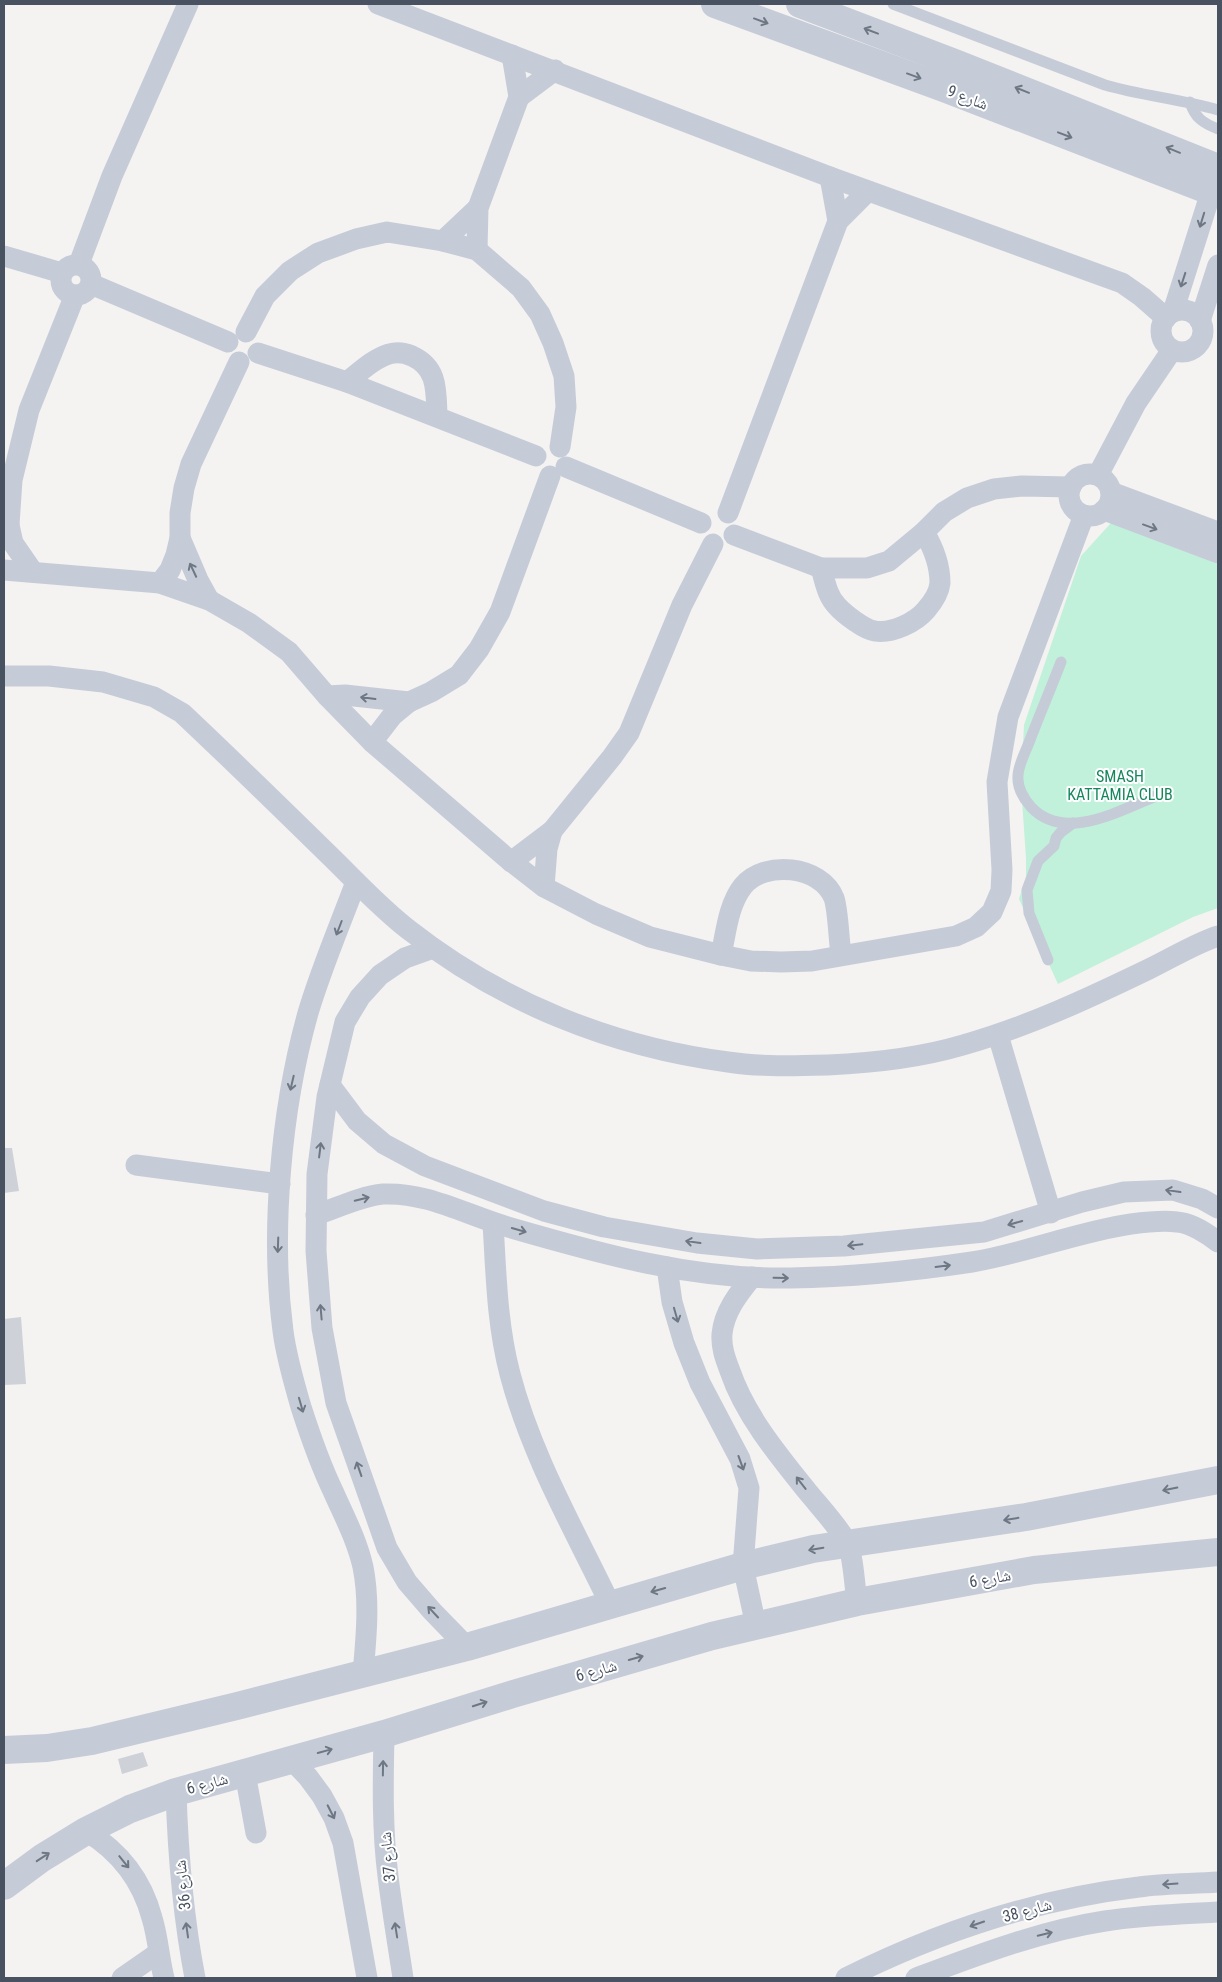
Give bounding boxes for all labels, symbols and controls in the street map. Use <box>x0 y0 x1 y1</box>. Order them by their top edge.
one-way arrow <box>753 17 768 26</box>
one-way arrow <box>864 26 879 35</box>
one-way arrow <box>905 72 921 81</box>
street label: شارع 9 <box>944 81 991 115</box>
one-way arrow <box>1015 84 1030 94</box>
one-way arrow <box>1057 131 1072 140</box>
one-way arrow <box>1166 145 1181 154</box>
one-way arrow <box>1197 211 1207 227</box>
one-way arrow <box>1178 272 1187 287</box>
one-way arrow <box>1142 523 1157 532</box>
one-way arrow <box>187 563 197 578</box>
one-way arrow <box>360 693 376 703</box>
park label: SMASH KATTAMIA CLUB <box>1067 767 1173 804</box>
one-way arrow <box>334 919 343 935</box>
one-way arrow <box>287 1075 296 1091</box>
one-way arrow <box>315 1142 325 1158</box>
one-way arrow <box>1166 1186 1182 1196</box>
one-way arrow <box>354 1194 370 1203</box>
one-way arrow <box>1008 1219 1024 1228</box>
one-way arrow <box>510 1226 526 1236</box>
one-way arrow <box>273 1236 282 1252</box>
one-way arrow <box>685 1237 701 1247</box>
one-way arrow <box>847 1240 863 1249</box>
one-way arrow <box>934 1260 950 1270</box>
one-way arrow <box>772 1273 788 1283</box>
one-way arrow <box>316 1305 325 1321</box>
one-way arrow <box>671 1307 681 1323</box>
one-way arrow <box>297 1396 306 1412</box>
one-way arrow <box>737 1455 746 1470</box>
one-way arrow <box>354 1462 364 1478</box>
one-way arrow <box>795 1477 806 1490</box>
one-way arrow <box>1163 1485 1179 1494</box>
one-way arrow <box>1003 1515 1019 1525</box>
one-way arrow <box>808 1545 824 1555</box>
street label: شارع 6 <box>968 1565 1013 1592</box>
one-way arrow <box>651 1586 667 1596</box>
one-way arrow <box>427 1606 439 1618</box>
one-way arrow <box>628 1653 644 1662</box>
street label: شارع 6 <box>573 1656 619 1686</box>
one-way arrow <box>472 1699 488 1708</box>
one-way arrow <box>316 1745 332 1755</box>
one-way arrow <box>378 1761 388 1777</box>
street label: شارع 6 <box>184 1769 230 1799</box>
one-way arrow <box>326 1805 336 1820</box>
street label: شارع 37 <box>376 1831 400 1883</box>
one-way arrow <box>36 1852 50 1862</box>
one-way arrow <box>118 1855 129 1868</box>
street label: شارع 36 <box>170 1859 196 1911</box>
one-way arrow <box>1162 1880 1178 1889</box>
street label: شارع 38 <box>1001 1895 1054 1927</box>
one-way arrow <box>969 1920 985 1929</box>
one-way arrow <box>391 1922 401 1938</box>
one-way arrow <box>182 1923 192 1939</box>
one-way arrow <box>1036 1929 1052 1938</box>

